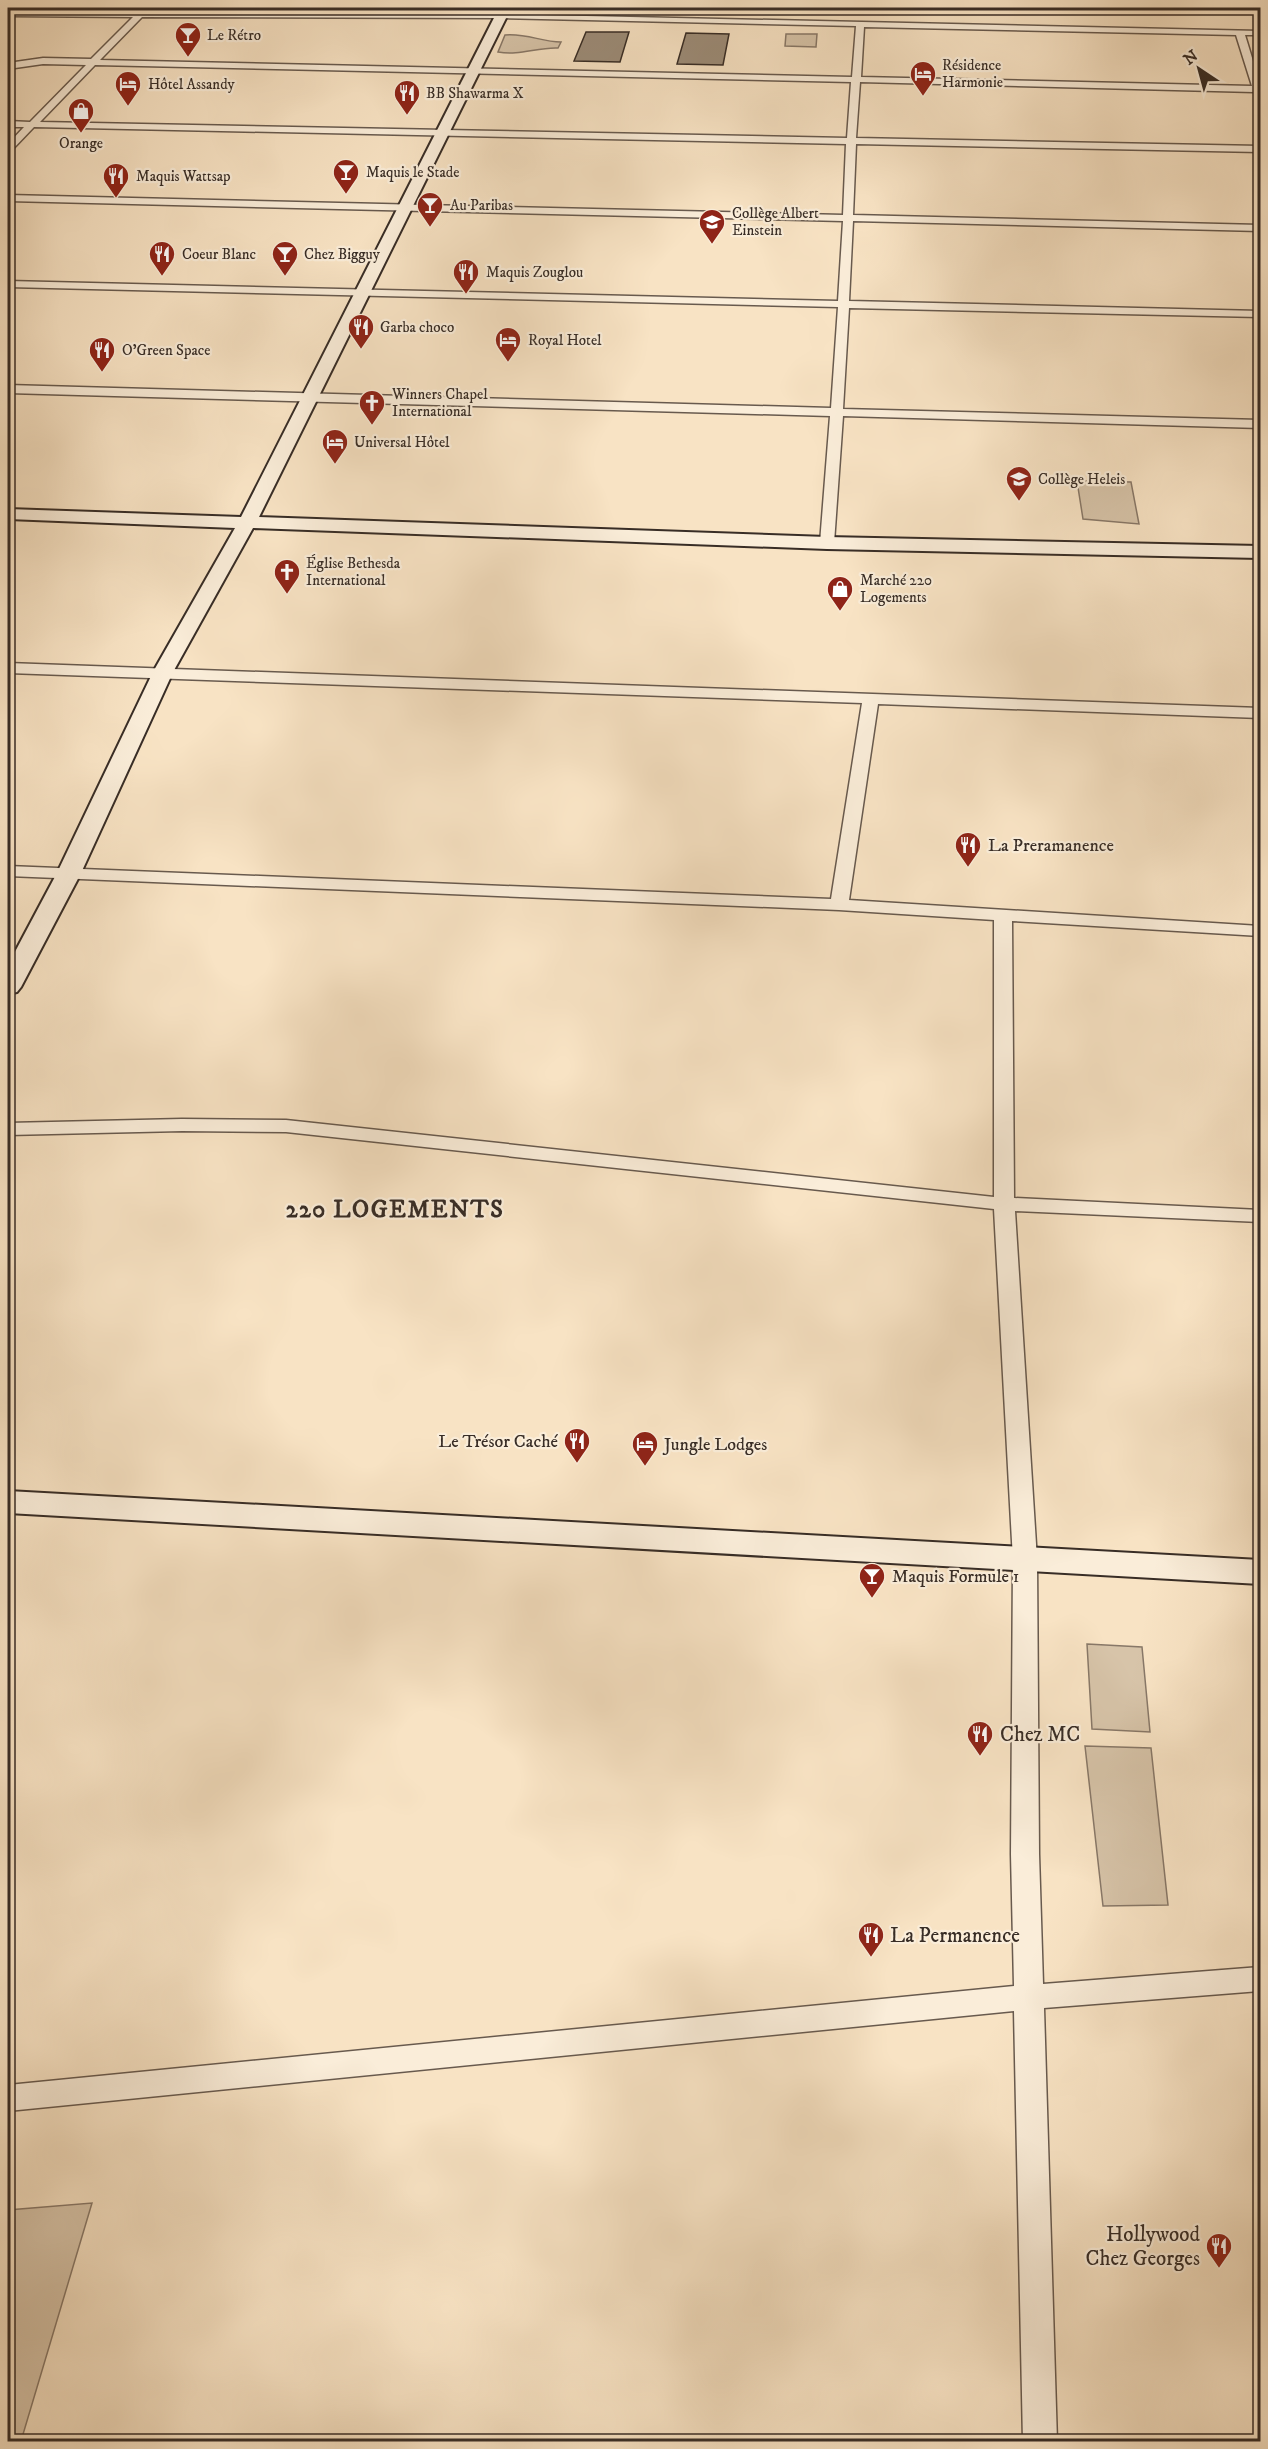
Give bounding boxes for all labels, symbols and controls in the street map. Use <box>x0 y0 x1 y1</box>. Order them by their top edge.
bar icon: Le Rétro <box>173 20 203 58</box>
place label: Le Rétro <box>207 26 261 45</box>
north arrow <box>1169 39 1229 99</box>
text: N <box>1180 46 1202 70</box>
place label: Résidence Harmonie <box>942 56 1003 92</box>
hotel icon: Résidence Harmonie <box>908 59 938 97</box>
hotel icon: Hôtel Assandy <box>113 69 143 107</box>
place label: Hôtel Assandy <box>148 75 236 94</box>
restaurant icon: BB Shawarma X <box>392 78 422 116</box>
place label: BB Shawarma X <box>426 84 524 103</box>
shop icon: Orange <box>66 96 96 134</box>
place label: Orange <box>59 134 103 153</box>
bar icon: Maquis le Stade <box>331 157 361 195</box>
restaurant icon: Maquis Wattsap <box>101 161 131 199</box>
place label: Maquis le Stade <box>366 163 459 182</box>
place label: Maquis Wattsap <box>136 167 231 186</box>
bar icon: Au Paribas <box>415 190 445 228</box>
place label: Au Paribas <box>450 196 513 215</box>
place label: Collège Albert Einstein <box>732 204 819 240</box>
school or university icon: Collège Albert Einstein <box>697 207 727 245</box>
restaurant icon: Coeur Blanc <box>147 239 177 277</box>
bar icon: Chez Bigguy <box>270 239 300 277</box>
place label: Coeur Blanc <box>182 245 257 264</box>
place label: Chez Bigguy <box>304 245 381 264</box>
restaurant icon: Maquis Zouglou <box>451 257 481 295</box>
place label: Maquis Zouglou <box>486 263 583 282</box>
restaurant icon: Garba choco <box>346 312 376 350</box>
place label: Garba choco <box>380 318 454 337</box>
hotel icon: Royal Hotel <box>493 325 523 363</box>
place label: Royal Hotel <box>528 331 602 350</box>
restaurant icon: O'Green Space <box>87 335 117 373</box>
place label: O'Green Space <box>122 341 210 360</box>
place label: Winners Chapel International <box>391 385 488 421</box>
church icon: Winners Chapel International <box>357 388 387 426</box>
hotel icon: Universal Hôtel <box>320 427 350 465</box>
place label: Universal Hôtel <box>354 433 450 452</box>
school or university icon: Collège Heleis <box>1004 464 1034 502</box>
place label: Collège Heleis <box>1038 470 1125 489</box>
place label: Église Bethesda International <box>306 554 401 590</box>
church icon: Église Bethesda International <box>272 557 302 595</box>
place label: Marché 220 Logements <box>860 571 932 607</box>
shop icon: Marché 220 Logements <box>825 574 855 612</box>
restaurant icon: La Preramanence <box>953 830 983 868</box>
place label: La Preramanence <box>988 835 1114 857</box>
district label: 220 LOGEMENTS <box>286 1195 504 1225</box>
restaurant icon: Le Trésor Caché <box>562 1426 592 1464</box>
hotel icon: Jungle Lodges <box>630 1429 660 1467</box>
place label: Le Trésor Caché <box>438 1431 559 1453</box>
place label: Jungle Lodges <box>662 1434 767 1456</box>
bar icon: Maquis Formule 1 <box>857 1561 887 1599</box>
place label: Maquis Formule 1 <box>892 1566 1019 1588</box>
restaurant icon: Chez MC <box>965 1719 995 1757</box>
place label: Chez MC <box>1000 1722 1080 1748</box>
restaurant icon: La Permanence <box>856 1920 886 1958</box>
place label: La Permanence <box>890 1923 1020 1949</box>
place label: Hollywood Chez Georges <box>1086 2222 1201 2272</box>
restaurant icon: Hollywood Chez Georges <box>1204 2231 1234 2269</box>

